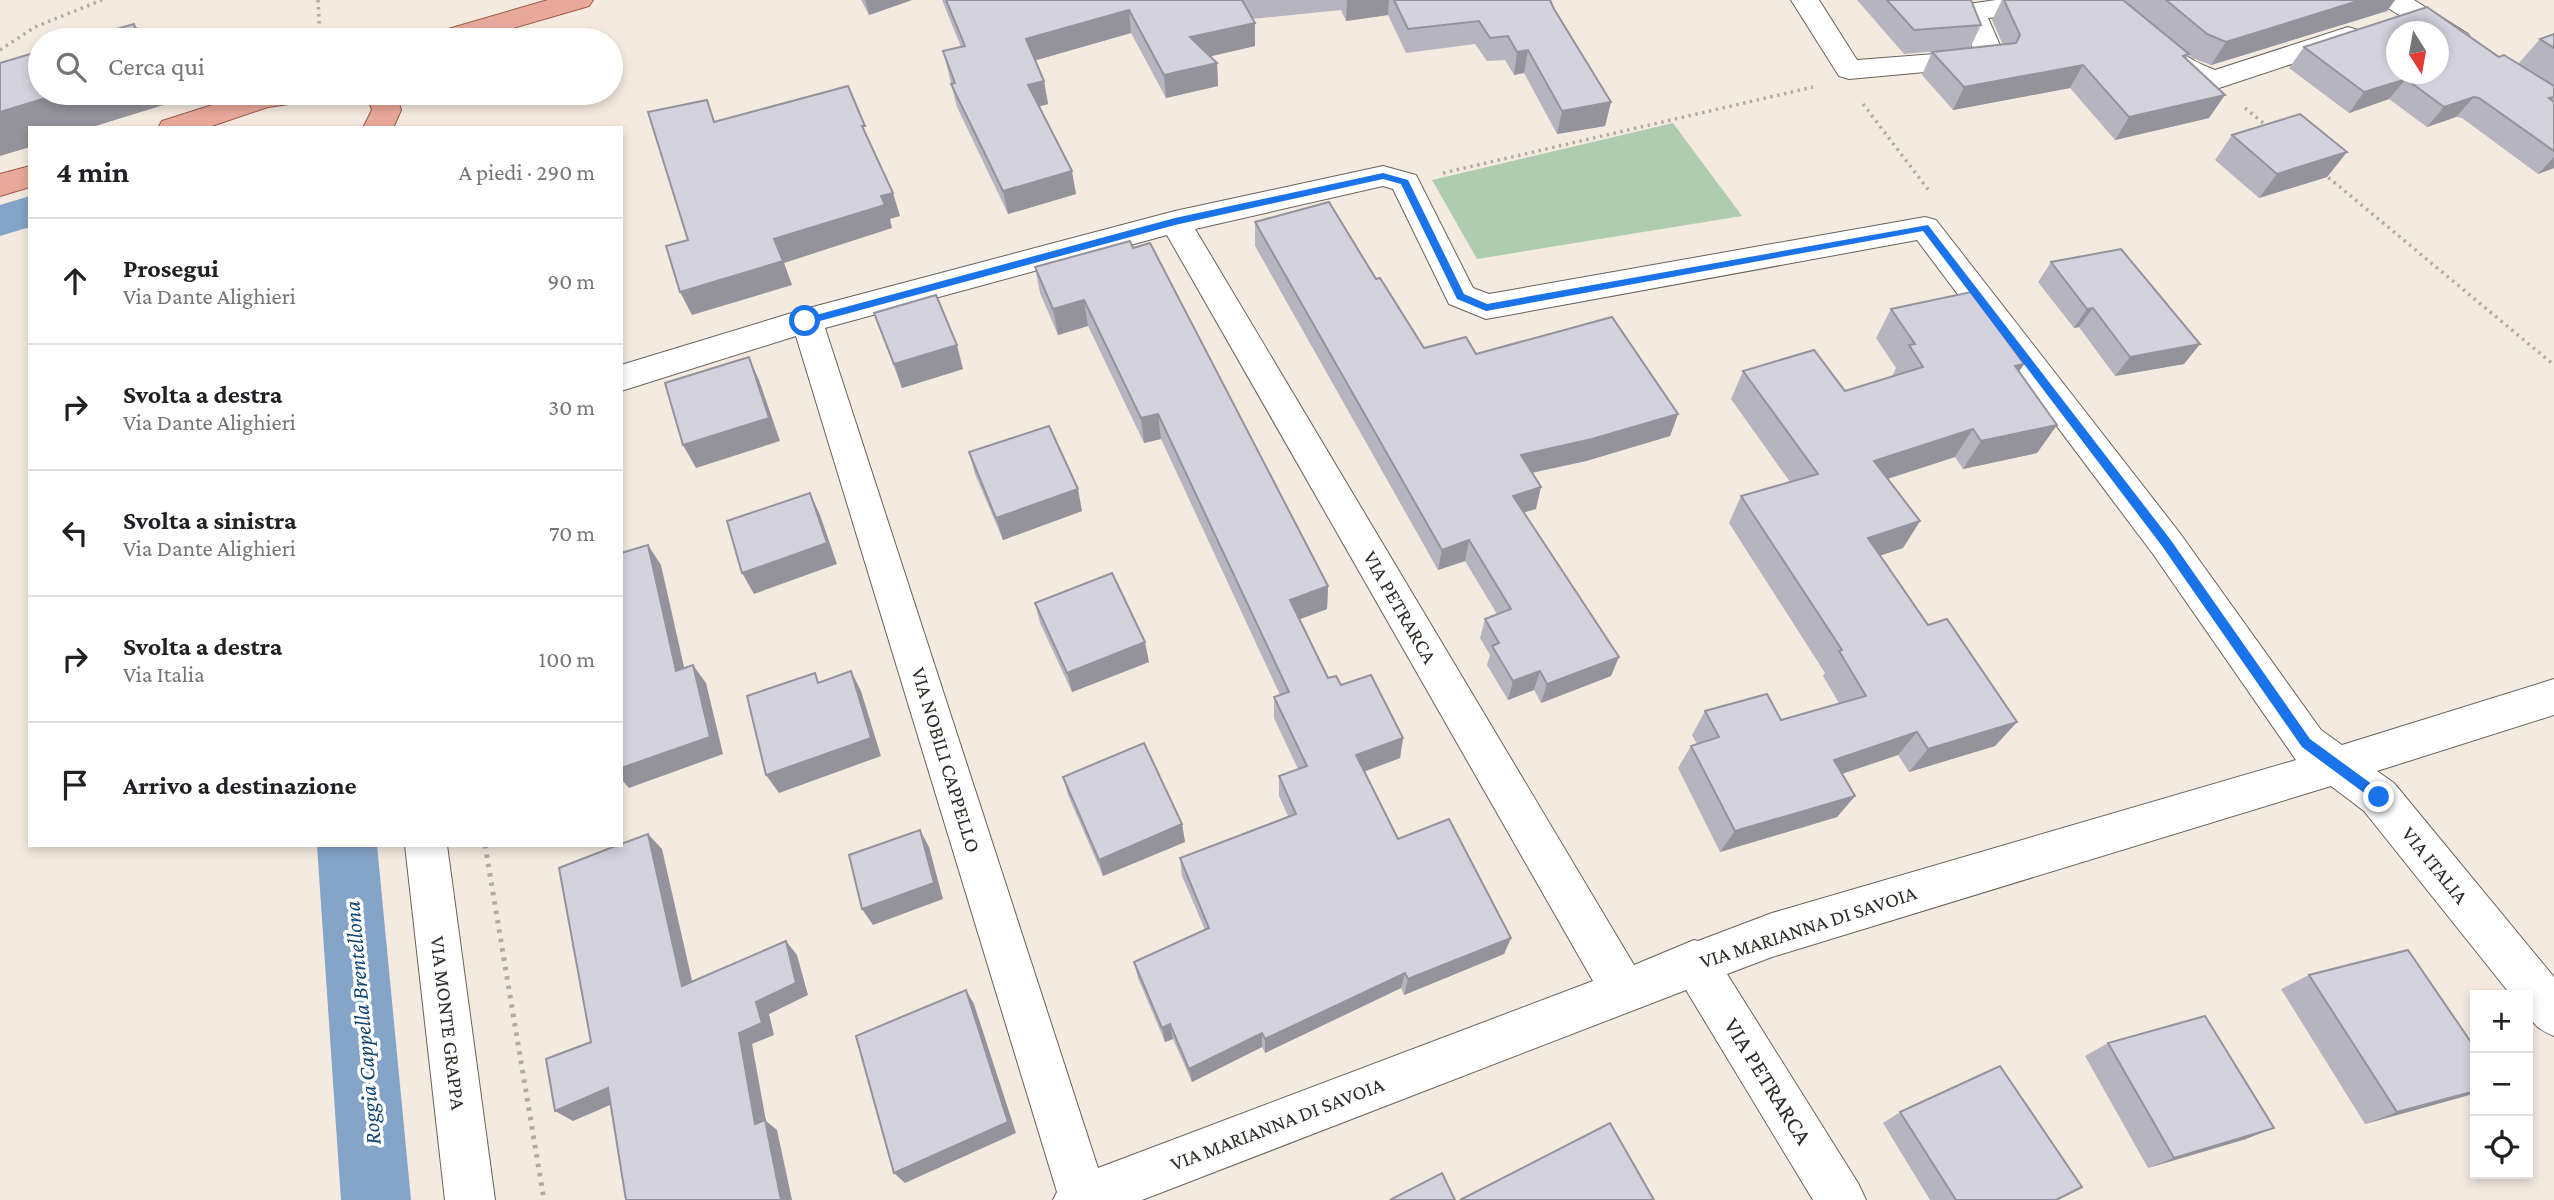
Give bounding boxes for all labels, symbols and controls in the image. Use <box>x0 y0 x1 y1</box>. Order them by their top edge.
north arrow <box>2386 21 2449 84</box>
search box <box>28 28 623 105</box>
icon: search <box>52 48 90 86</box>
text: Cerca qui <box>108 52 205 81</box>
text: 4 min <box>56 155 129 188</box>
text: A piedi · 290 m <box>459 159 595 185</box>
text: Prosegui <box>123 254 219 283</box>
icon: ahead <box>56 262 94 300</box>
text: 90 m <box>548 268 595 294</box>
text: Via Dante Alighieri <box>123 283 296 309</box>
route start <box>789 305 820 336</box>
text: Svolta a destra <box>123 380 282 409</box>
icon: right <box>56 388 94 426</box>
text: 30 m <box>548 394 595 420</box>
text: Via Dante Alighieri <box>123 409 296 435</box>
text: Svolta a sinistra <box>123 506 297 535</box>
icon: left <box>56 514 94 552</box>
text: 70 m <box>549 520 595 546</box>
text: Via Dante Alighieri <box>123 535 296 561</box>
street label: VIA PETRARCA <box>1358 546 1442 668</box>
text: Svolta a destra <box>123 632 282 661</box>
icon: right <box>56 640 94 678</box>
text: 100 m <box>539 646 595 672</box>
text: Via Italia <box>123 661 205 687</box>
street label: VIA NOBILI CAPPELLO <box>906 665 986 855</box>
icon: arrive <box>56 766 94 804</box>
text: Arrivo a destinazione <box>123 771 357 800</box>
route end <box>2363 781 2394 812</box>
street label: VIA ITALIA <box>2397 822 2473 908</box>
street label: VIA MARIANNA DI SAVOIA <box>1697 881 1920 973</box>
water label: Roggia Cappella Brentellona <box>338 900 386 1146</box>
street label: VIA MONTE GRAPPA <box>425 935 471 1111</box>
map controls <box>2470 990 2533 1179</box>
button: + <box>2470 990 2533 1053</box>
street label: VIA PETRARCA <box>1719 1012 1818 1149</box>
button: − <box>2470 1053 2533 1116</box>
street label: VIA MARIANNA DI SAVOIA <box>1167 1072 1387 1176</box>
button: locate <box>2470 1116 2533 1179</box>

